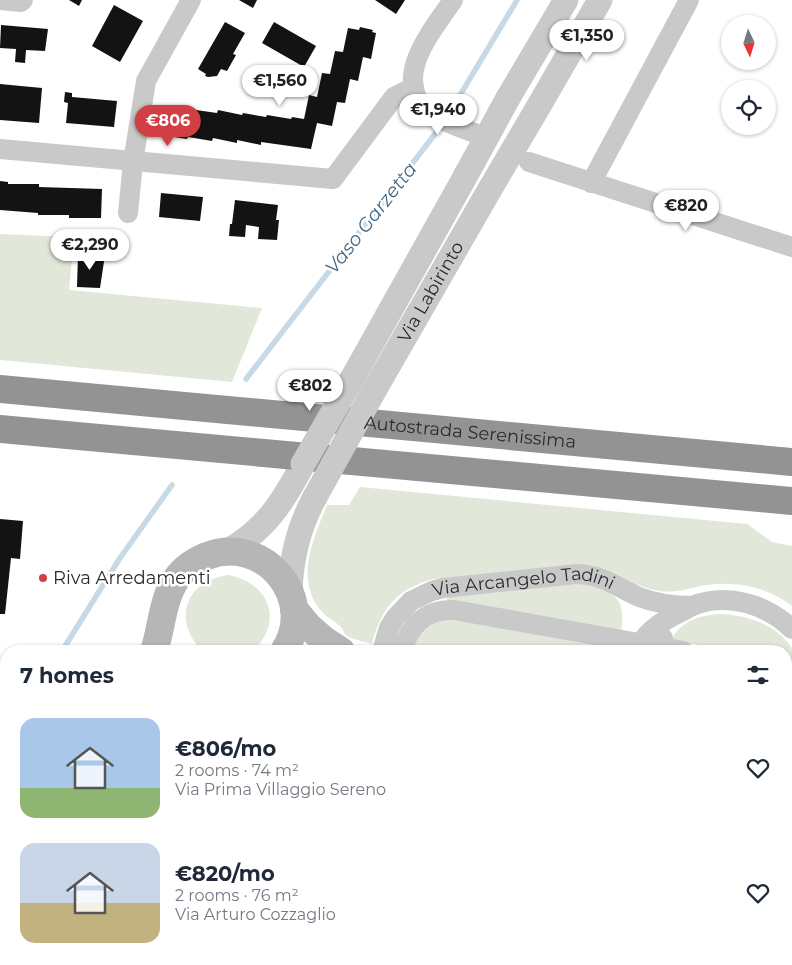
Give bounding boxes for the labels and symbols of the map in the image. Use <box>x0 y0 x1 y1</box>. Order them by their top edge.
north arrow <box>721 15 776 70</box>
pin: €1,350 <box>546 20 628 62</box>
pin: €1,560 <box>239 64 321 107</box>
pin: €1,940 <box>397 94 479 136</box>
pin: €806 <box>138 104 198 147</box>
water label: Vaso Garzetta <box>320 158 422 278</box>
pin: €820 <box>656 190 716 232</box>
pin: €2,290 <box>49 228 131 271</box>
street label: Via Labirinto <box>393 237 469 346</box>
pin: €802 <box>280 370 340 412</box>
street label: Autostrada Serenissima <box>363 412 577 453</box>
street label: Via Arcangelo Tadini <box>430 563 619 601</box>
place label: Riva Arredamenti <box>53 567 211 589</box>
marker: Riva Arredamenti <box>37 572 49 584</box>

